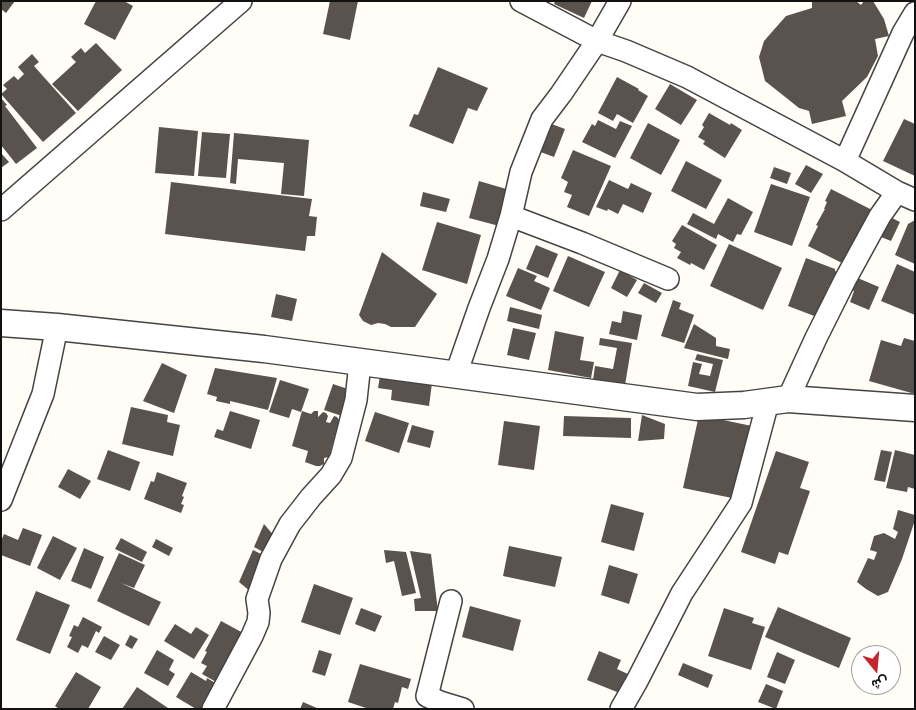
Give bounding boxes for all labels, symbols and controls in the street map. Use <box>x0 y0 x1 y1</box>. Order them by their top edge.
north arrow <box>851 645 901 695</box>
text: ش <box>869 672 891 694</box>

